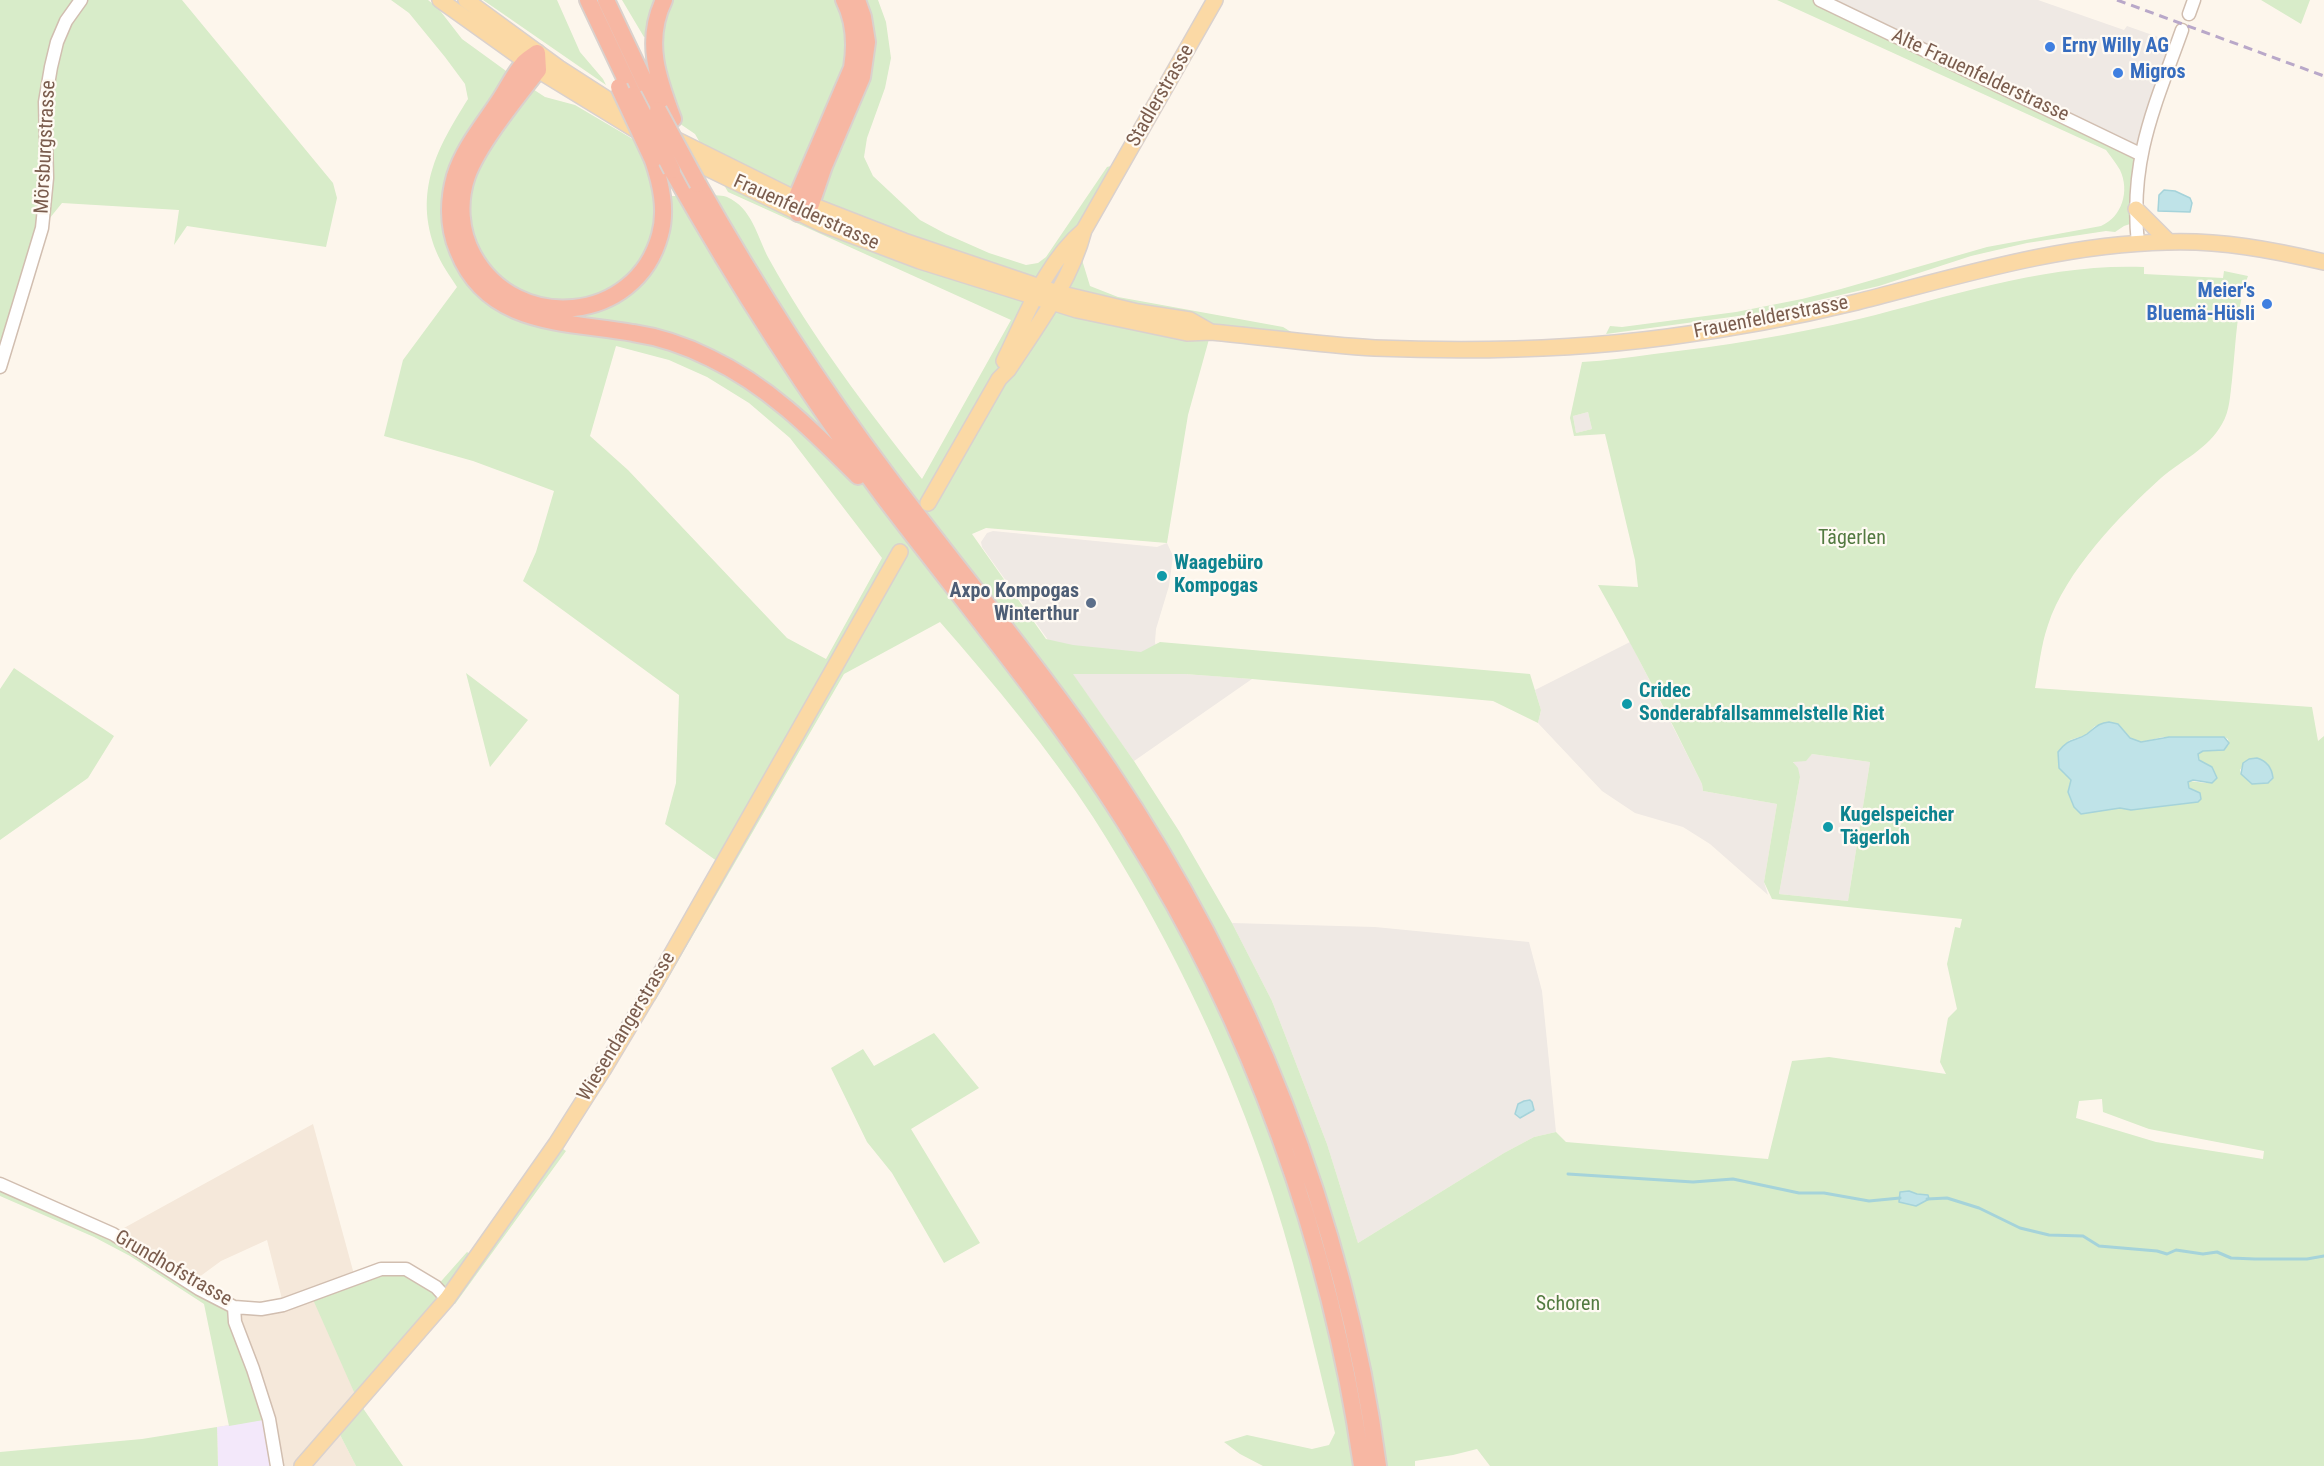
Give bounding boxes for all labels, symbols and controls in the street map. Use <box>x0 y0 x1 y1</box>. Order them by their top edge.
street label: Alte Frauenfelderstrasse <box>1888 24 2072 128</box>
place label: Erny Willy AG <box>2062 35 2169 59</box>
marker: Erny Willy AG <box>2043 40 2057 54</box>
street label: Stadlerstrasse <box>1122 41 1200 151</box>
place label: Migros <box>2130 61 2186 85</box>
marker: Migros <box>2111 66 2125 80</box>
street label: Mörsburgstrasse <box>31 80 61 214</box>
street label: Frauenfelderstrasse <box>730 170 882 256</box>
place label: Meier's Bluemä-Hüsli <box>2147 280 2255 327</box>
street label: Frauenfelderstrasse <box>1692 291 1850 345</box>
marker: Meier's Bluemä-Hüsli <box>2260 297 2274 311</box>
park label: Tägerlen <box>1818 527 1886 551</box>
place label: Waagebüro Kompogas <box>1174 552 1263 599</box>
marker: Waagebüro Kompogas <box>1155 569 1169 583</box>
place label: Axpo Kompogas Winterthur <box>950 580 1079 627</box>
marker: Axpo Kompogas Winterthur <box>1084 596 1098 610</box>
place label: Cridec Sonderabfallsammelstelle Riet <box>1639 680 1884 727</box>
marker: Cridec Sonderabfallsammelstelle Riet <box>1620 697 1634 711</box>
place label: Kugelspeicher Tägerloh <box>1840 804 1954 851</box>
marker: Kugelspeicher Tägerloh <box>1821 820 1835 834</box>
street label: Wiesendangerstrasse <box>573 948 681 1106</box>
street label: Grundhofstrasse <box>110 1226 236 1312</box>
park label: Schoren <box>1536 1293 1600 1317</box>

